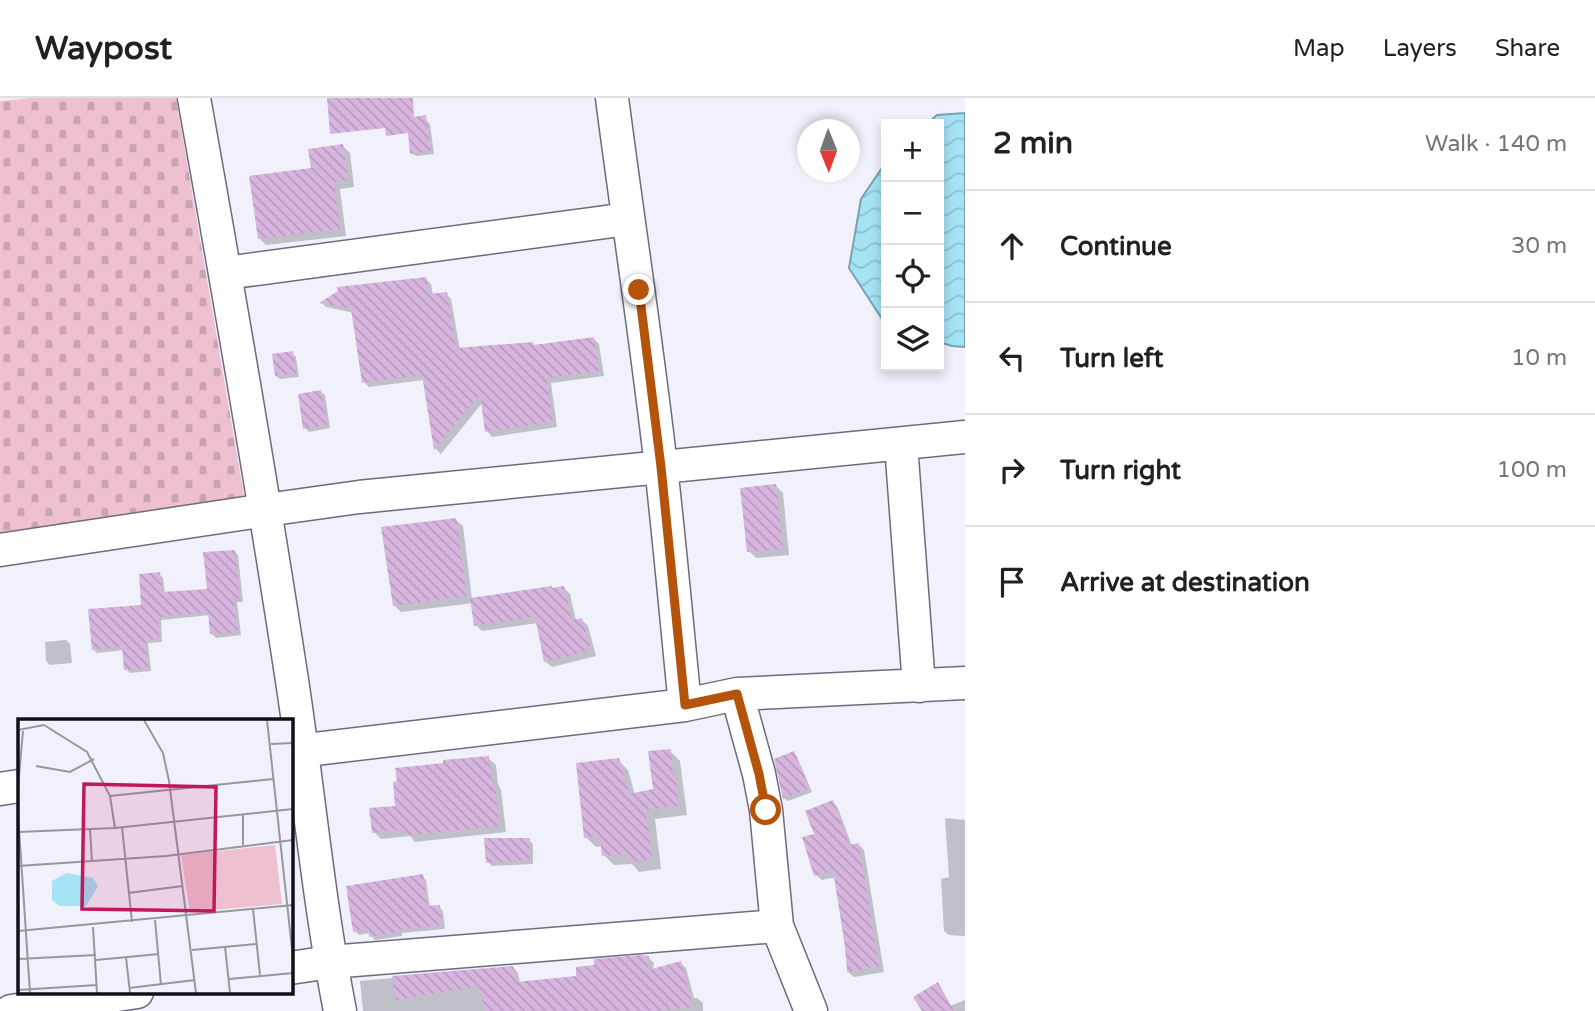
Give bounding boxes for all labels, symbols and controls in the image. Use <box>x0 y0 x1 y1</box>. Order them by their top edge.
text: Waypost <box>35 29 172 68</box>
text: Map <box>1293 34 1345 63</box>
text: Layers <box>1383 34 1457 63</box>
text: Share <box>1495 34 1560 63</box>
north arrow <box>797 119 860 182</box>
map controls <box>881 119 944 371</box>
button: + <box>881 119 944 182</box>
text: 2 min <box>993 125 1073 162</box>
text: Walk · 140 m <box>1425 130 1567 158</box>
button: − <box>881 182 944 245</box>
icon: ahead <box>993 227 1031 265</box>
text: Continue <box>1060 231 1172 262</box>
text: 30 m <box>1511 232 1567 260</box>
button: locate <box>881 245 944 308</box>
route end <box>623 274 654 305</box>
button: layers <box>881 308 944 371</box>
icon: left <box>993 339 1031 377</box>
text: Turn left <box>1060 343 1163 374</box>
text: 10 m <box>1511 344 1567 372</box>
icon: right <box>993 451 1031 489</box>
text: Turn right <box>1060 455 1181 486</box>
text: 100 m <box>1497 456 1567 484</box>
icon: arrive <box>993 563 1031 601</box>
text: Arrive at destination <box>1060 567 1310 598</box>
inset map <box>18 719 292 993</box>
route start <box>750 794 781 825</box>

